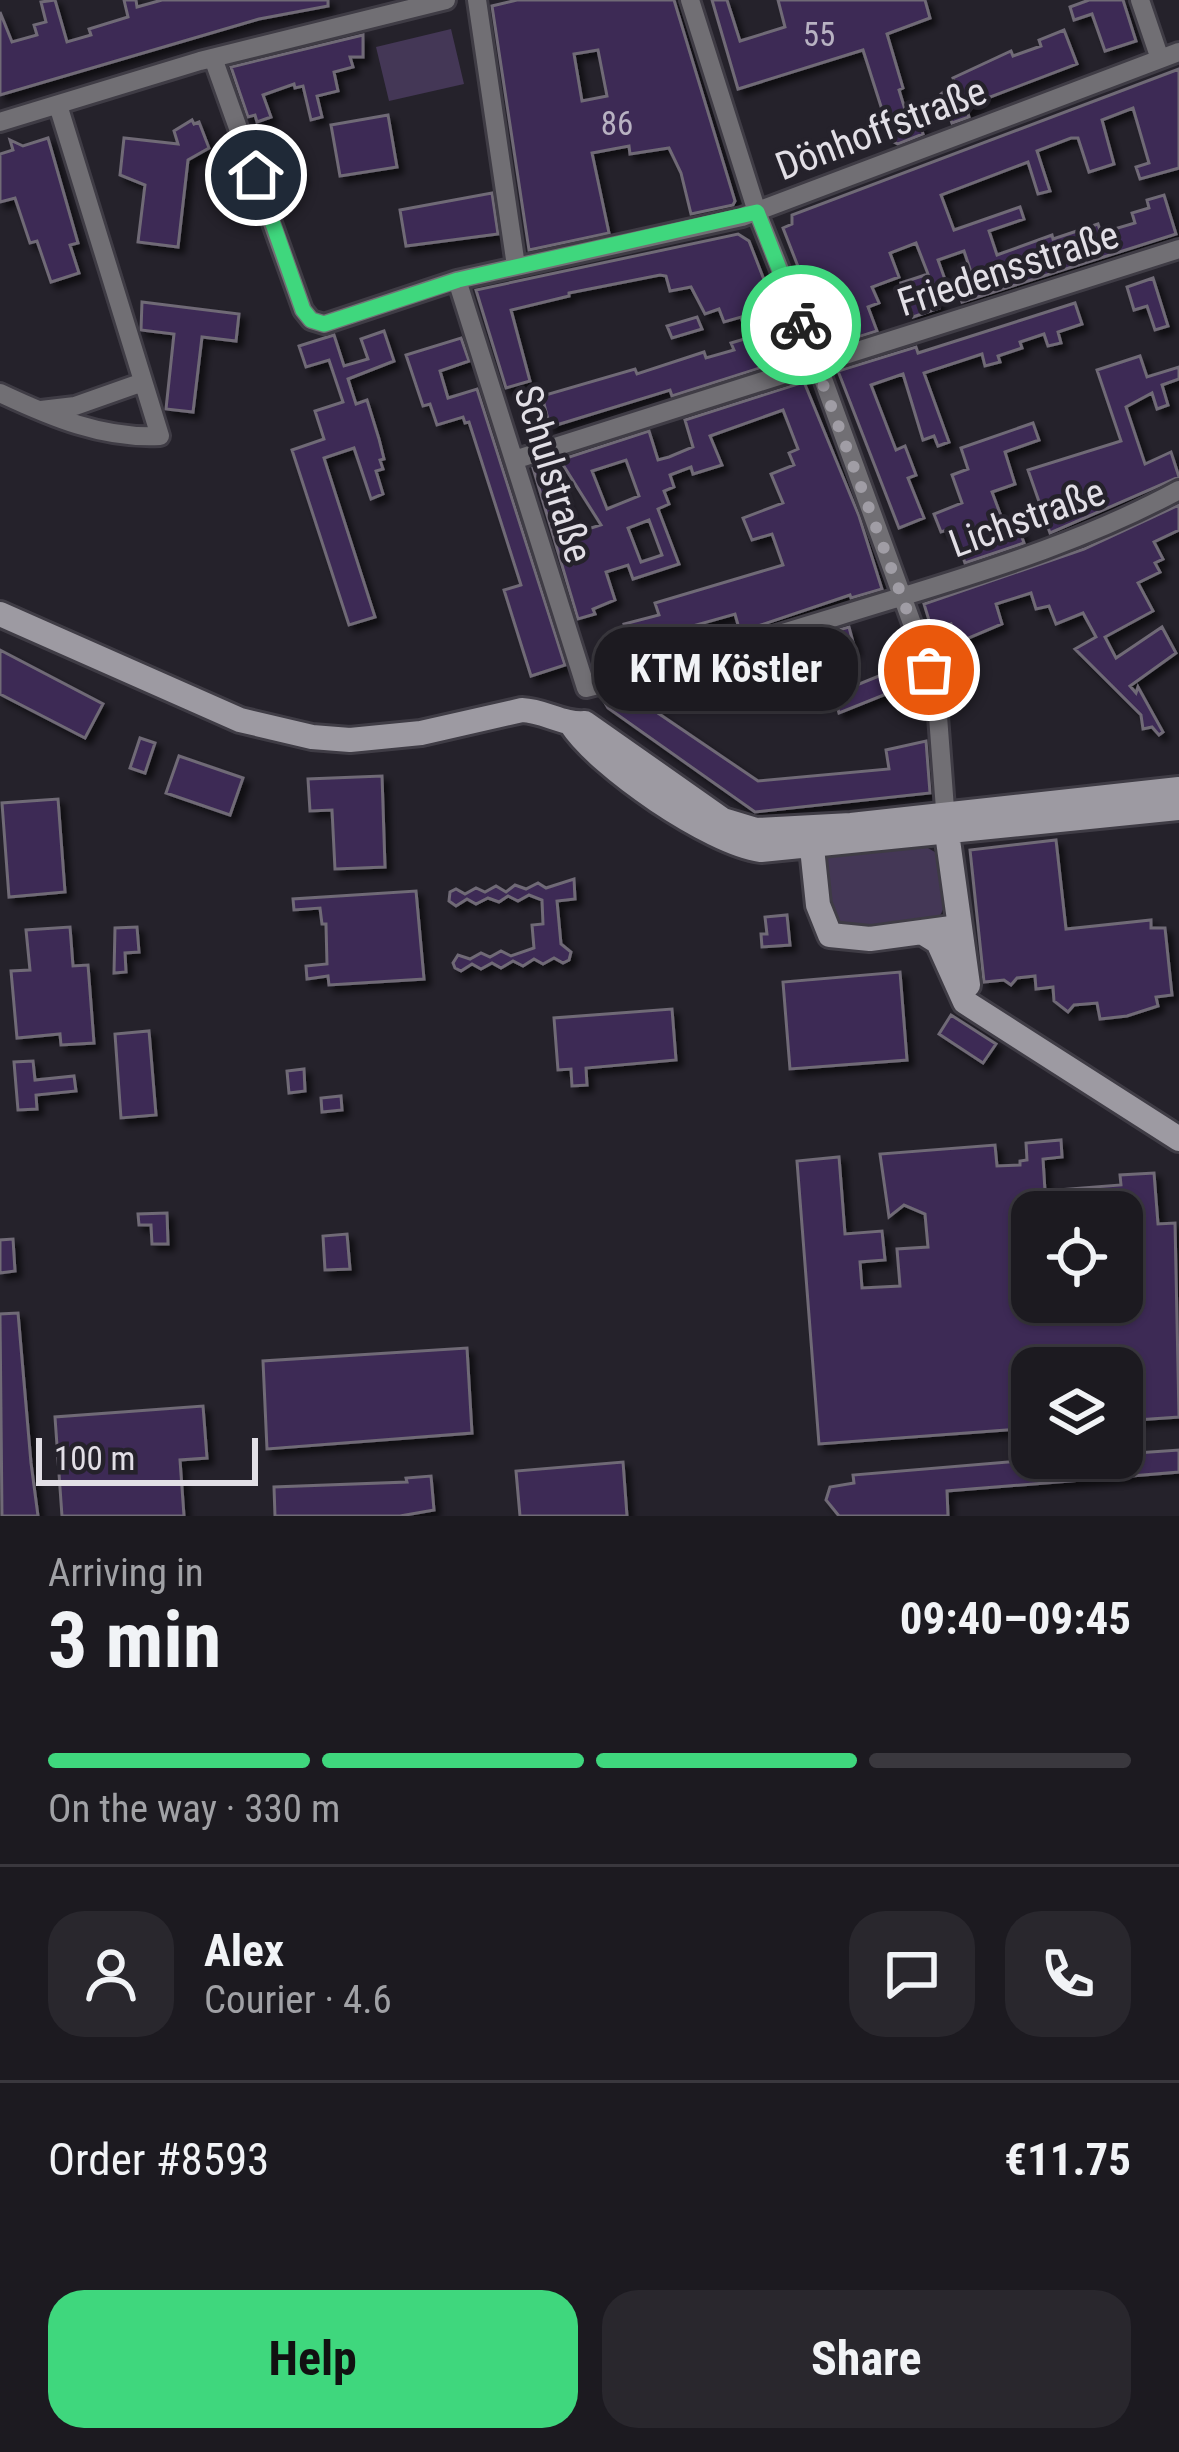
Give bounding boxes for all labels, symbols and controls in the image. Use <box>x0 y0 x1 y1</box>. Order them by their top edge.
house number: 55 <box>803 15 835 54</box>
street label: Dönhoffstraße <box>769 68 993 190</box>
house number: 86 <box>601 104 633 143</box>
pin <box>205 124 307 226</box>
icon: home <box>223 142 289 208</box>
street label: Friedensstraße <box>892 212 1124 326</box>
courier <box>741 265 861 385</box>
icon: bike <box>768 292 834 358</box>
street label: Schulstraße <box>504 380 602 568</box>
street label: Lichstraße <box>943 469 1111 567</box>
pin <box>878 619 980 721</box>
callout: KTM Köstler <box>593 628 857 712</box>
icon: bag <box>896 637 962 703</box>
text: KTM Köstler <box>630 646 822 692</box>
map controls <box>1011 1191 1143 1479</box>
button: locate <box>1011 1191 1143 1323</box>
button: layers <box>1011 1347 1143 1479</box>
scale bar <box>36 1432 258 1485</box>
text: 100 m <box>54 1439 135 1478</box>
text: Arriving in <box>48 1550 204 1596</box>
text: 09:40–09:45 <box>900 1592 1131 1645</box>
text: 3 min <box>48 1595 221 1686</box>
text: On the way · 330 m <box>48 1786 340 1832</box>
button: person <box>48 1911 174 2037</box>
button: chat <box>849 1911 975 2037</box>
button: phone <box>1005 1911 1131 2037</box>
text: Alex <box>204 1924 284 1977</box>
text: Courier · 4.6 <box>204 1977 392 2023</box>
text: Order #8593 <box>48 2133 269 2186</box>
text: €11.75 <box>1004 2133 1131 2186</box>
button: Help <box>48 2290 578 2428</box>
button: Share <box>602 2290 1131 2428</box>

